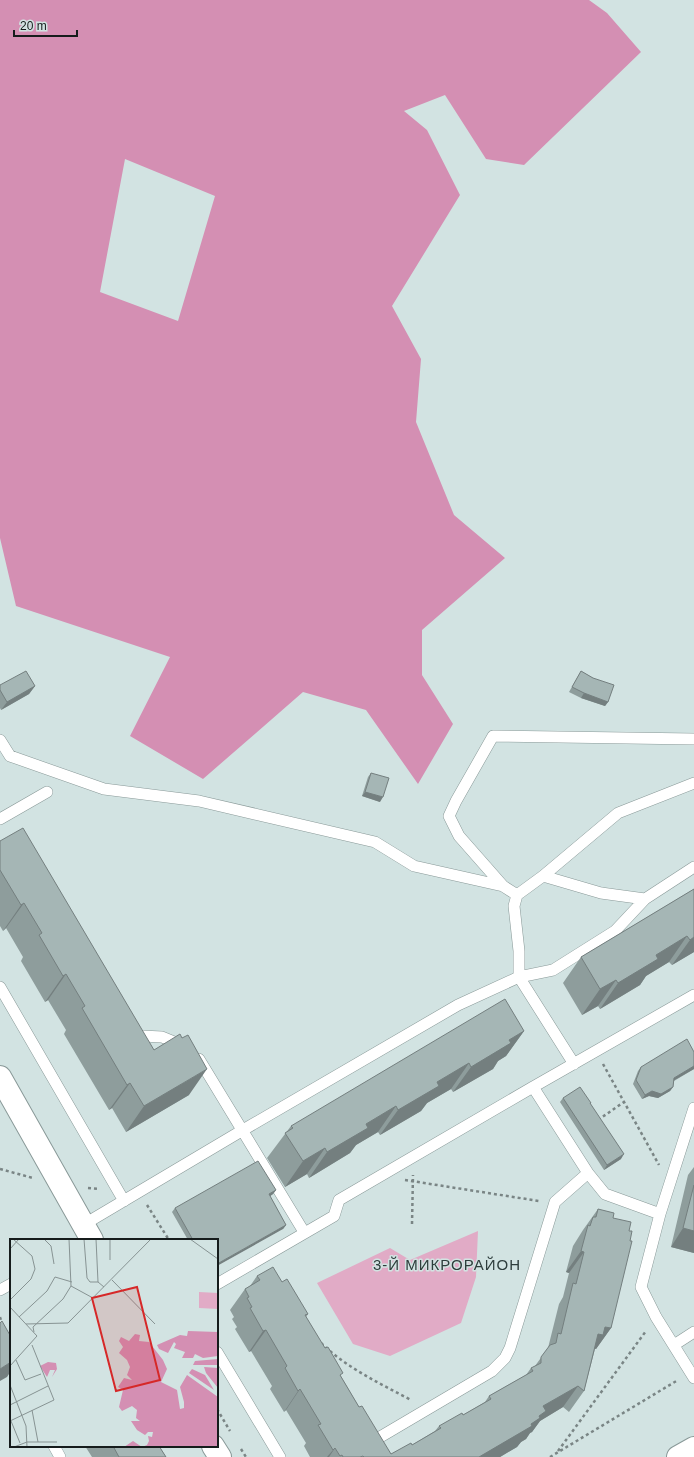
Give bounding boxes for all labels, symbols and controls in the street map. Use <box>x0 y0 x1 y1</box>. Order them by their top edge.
scale bar <box>14 12 77 38</box>
text: 20 m <box>20 19 47 33</box>
inset map <box>10 1239 218 1447</box>
district label: 3-Й МИКРОРАЙОН <box>373 1256 521 1273</box>

